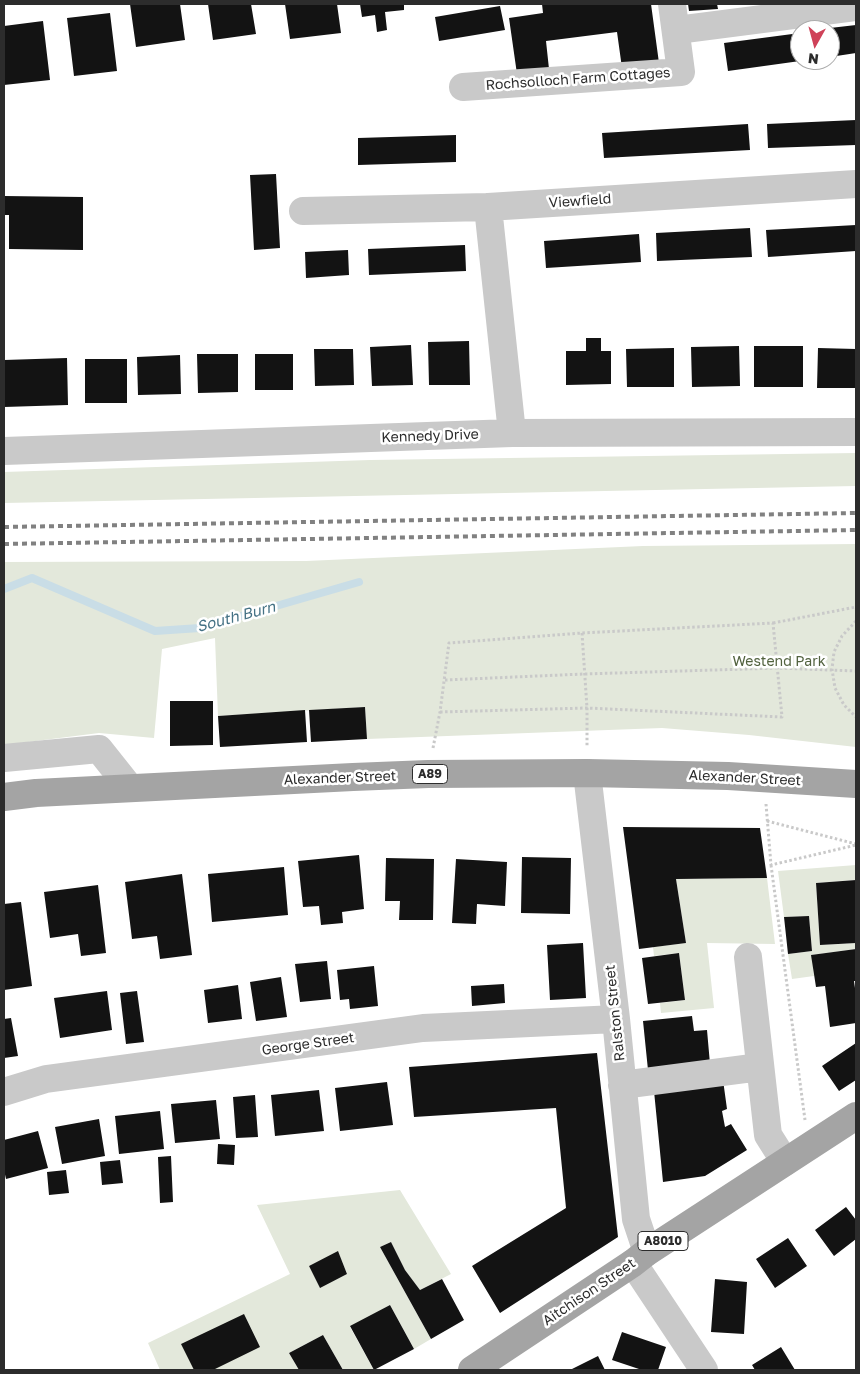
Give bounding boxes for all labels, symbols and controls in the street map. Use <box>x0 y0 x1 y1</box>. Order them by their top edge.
north arrow <box>790 20 840 70</box>
text: N <box>807 50 820 68</box>
street label: Rochsolloch Farm Cottages <box>485 64 671 94</box>
street label: Viewfield <box>548 190 612 212</box>
street label: Kennedy Drive <box>381 426 479 446</box>
water label: South Burn <box>195 598 277 636</box>
park label: Westend Park <box>732 654 826 670</box>
road number: A89 <box>412 764 448 784</box>
street label: Alexander Street <box>688 767 802 789</box>
street label: Alexander Street <box>283 768 397 788</box>
street label: Ralston Street <box>602 964 628 1062</box>
street label: George Street <box>261 1029 355 1059</box>
road number: A8010 <box>638 1232 688 1250</box>
street label: Aitchison Street <box>539 1255 639 1329</box>

